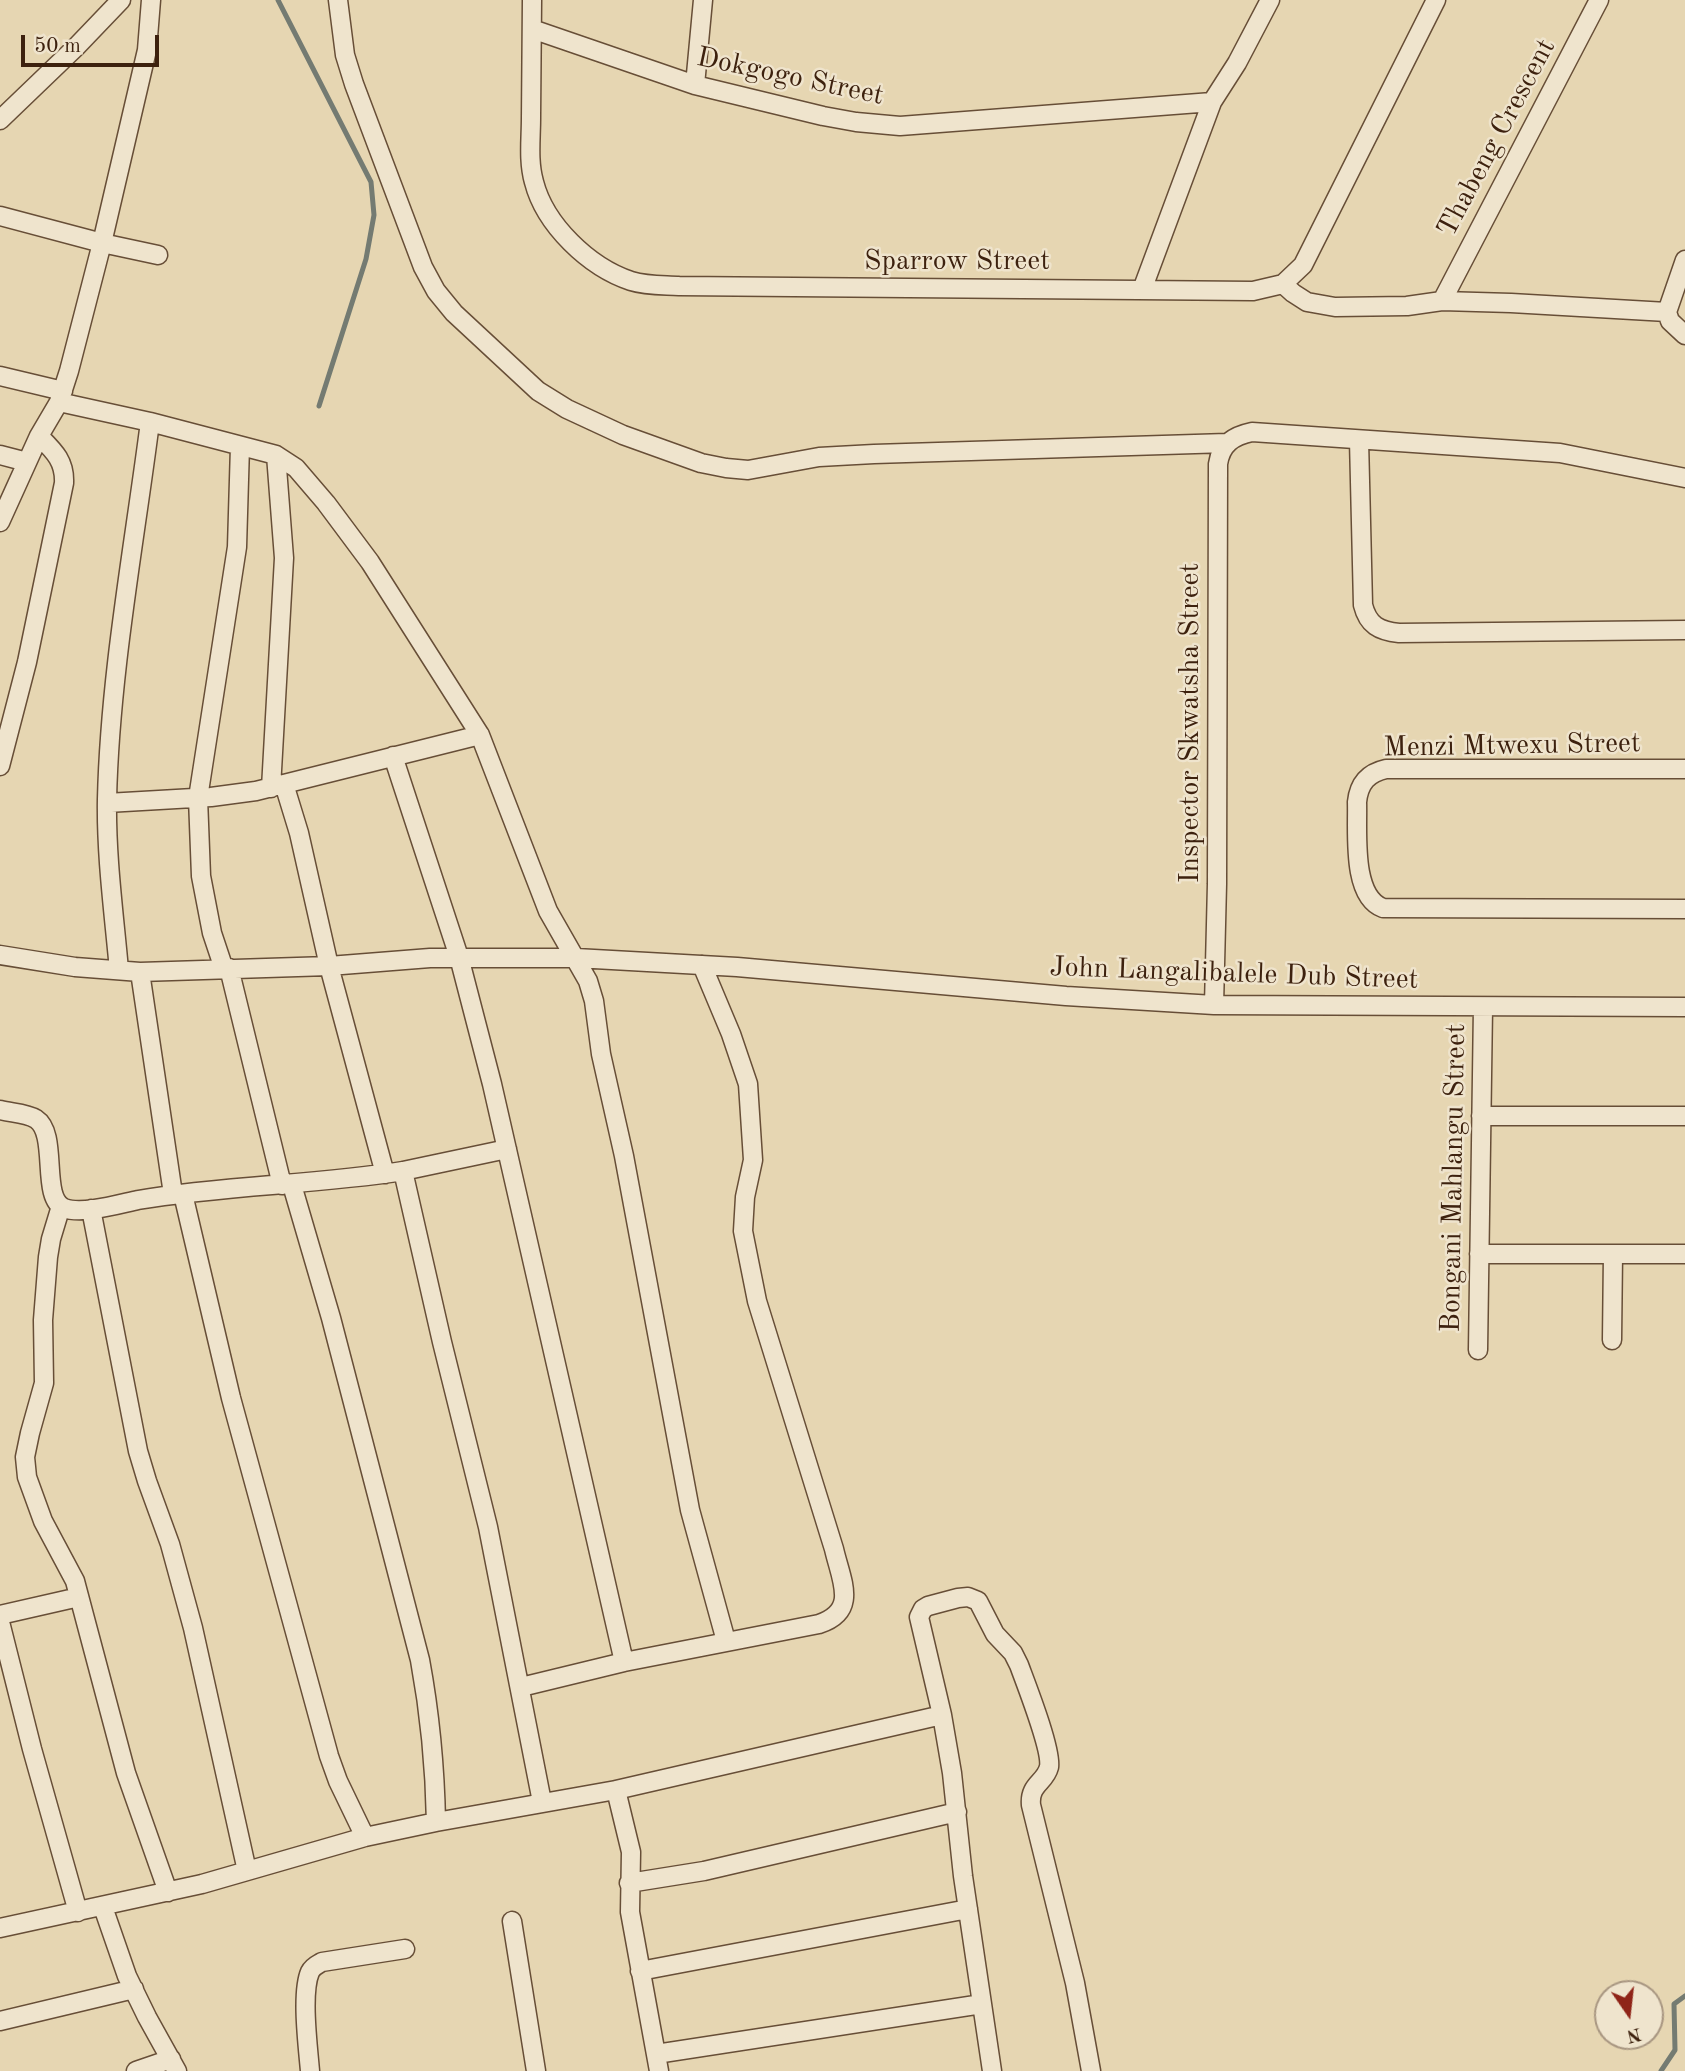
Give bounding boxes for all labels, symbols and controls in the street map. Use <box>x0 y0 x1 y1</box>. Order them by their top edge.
scale bar <box>24 21 163 65</box>
street label: Thabeng Crescent <box>1431 33 1563 243</box>
text: 50 m <box>34 36 81 57</box>
street label: Dokgogo Street <box>693 41 887 113</box>
street label: Sparrow Street <box>864 245 1050 279</box>
street label: Inspector Skwatsha Street <box>1174 563 1208 883</box>
street label: Menzi Mtwexu Street <box>1383 727 1641 765</box>
street label: John Langalibalele Dub Street <box>1049 951 1419 997</box>
street label: Bongani Mahlangu Street <box>1435 1023 1473 1333</box>
north arrow <box>1594 1980 1664 2050</box>
text: N <box>1624 2023 1643 2045</box>

